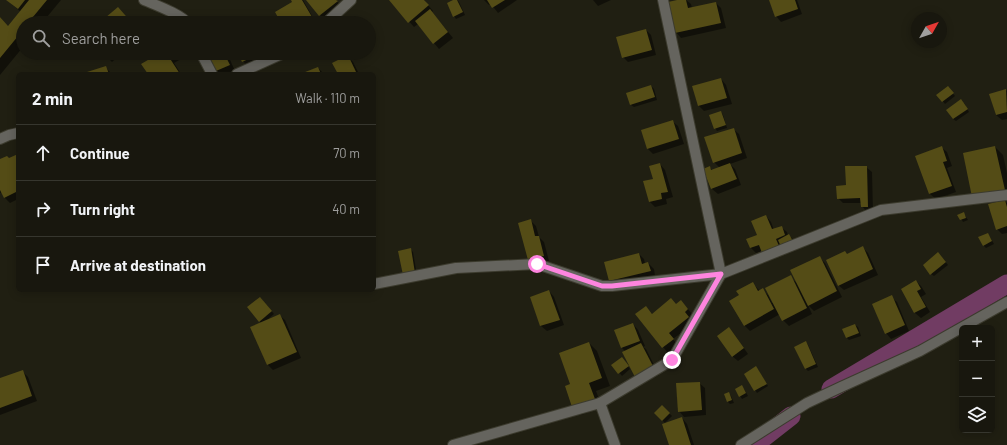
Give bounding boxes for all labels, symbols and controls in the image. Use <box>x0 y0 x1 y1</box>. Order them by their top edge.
north arrow <box>911 12 947 48</box>
search box <box>16 16 376 60</box>
icon: search <box>30 27 52 49</box>
text: Search here <box>62 29 140 47</box>
text: 2 min <box>32 88 73 108</box>
text: Walk · 110 m <box>295 90 360 106</box>
icon: ahead <box>32 142 54 164</box>
text: Continue <box>70 144 130 162</box>
text: 70 m <box>333 145 360 161</box>
icon: right <box>32 198 54 220</box>
text: Turn right <box>70 200 135 218</box>
text: 40 m <box>332 201 360 217</box>
icon: arrive <box>32 254 54 276</box>
route start <box>528 255 546 273</box>
text: Arrive at destination <box>70 256 206 274</box>
map controls <box>959 325 995 433</box>
button: + <box>959 325 995 361</box>
route end <box>663 351 681 369</box>
button: − <box>959 361 995 397</box>
button: layers <box>959 397 995 433</box>

